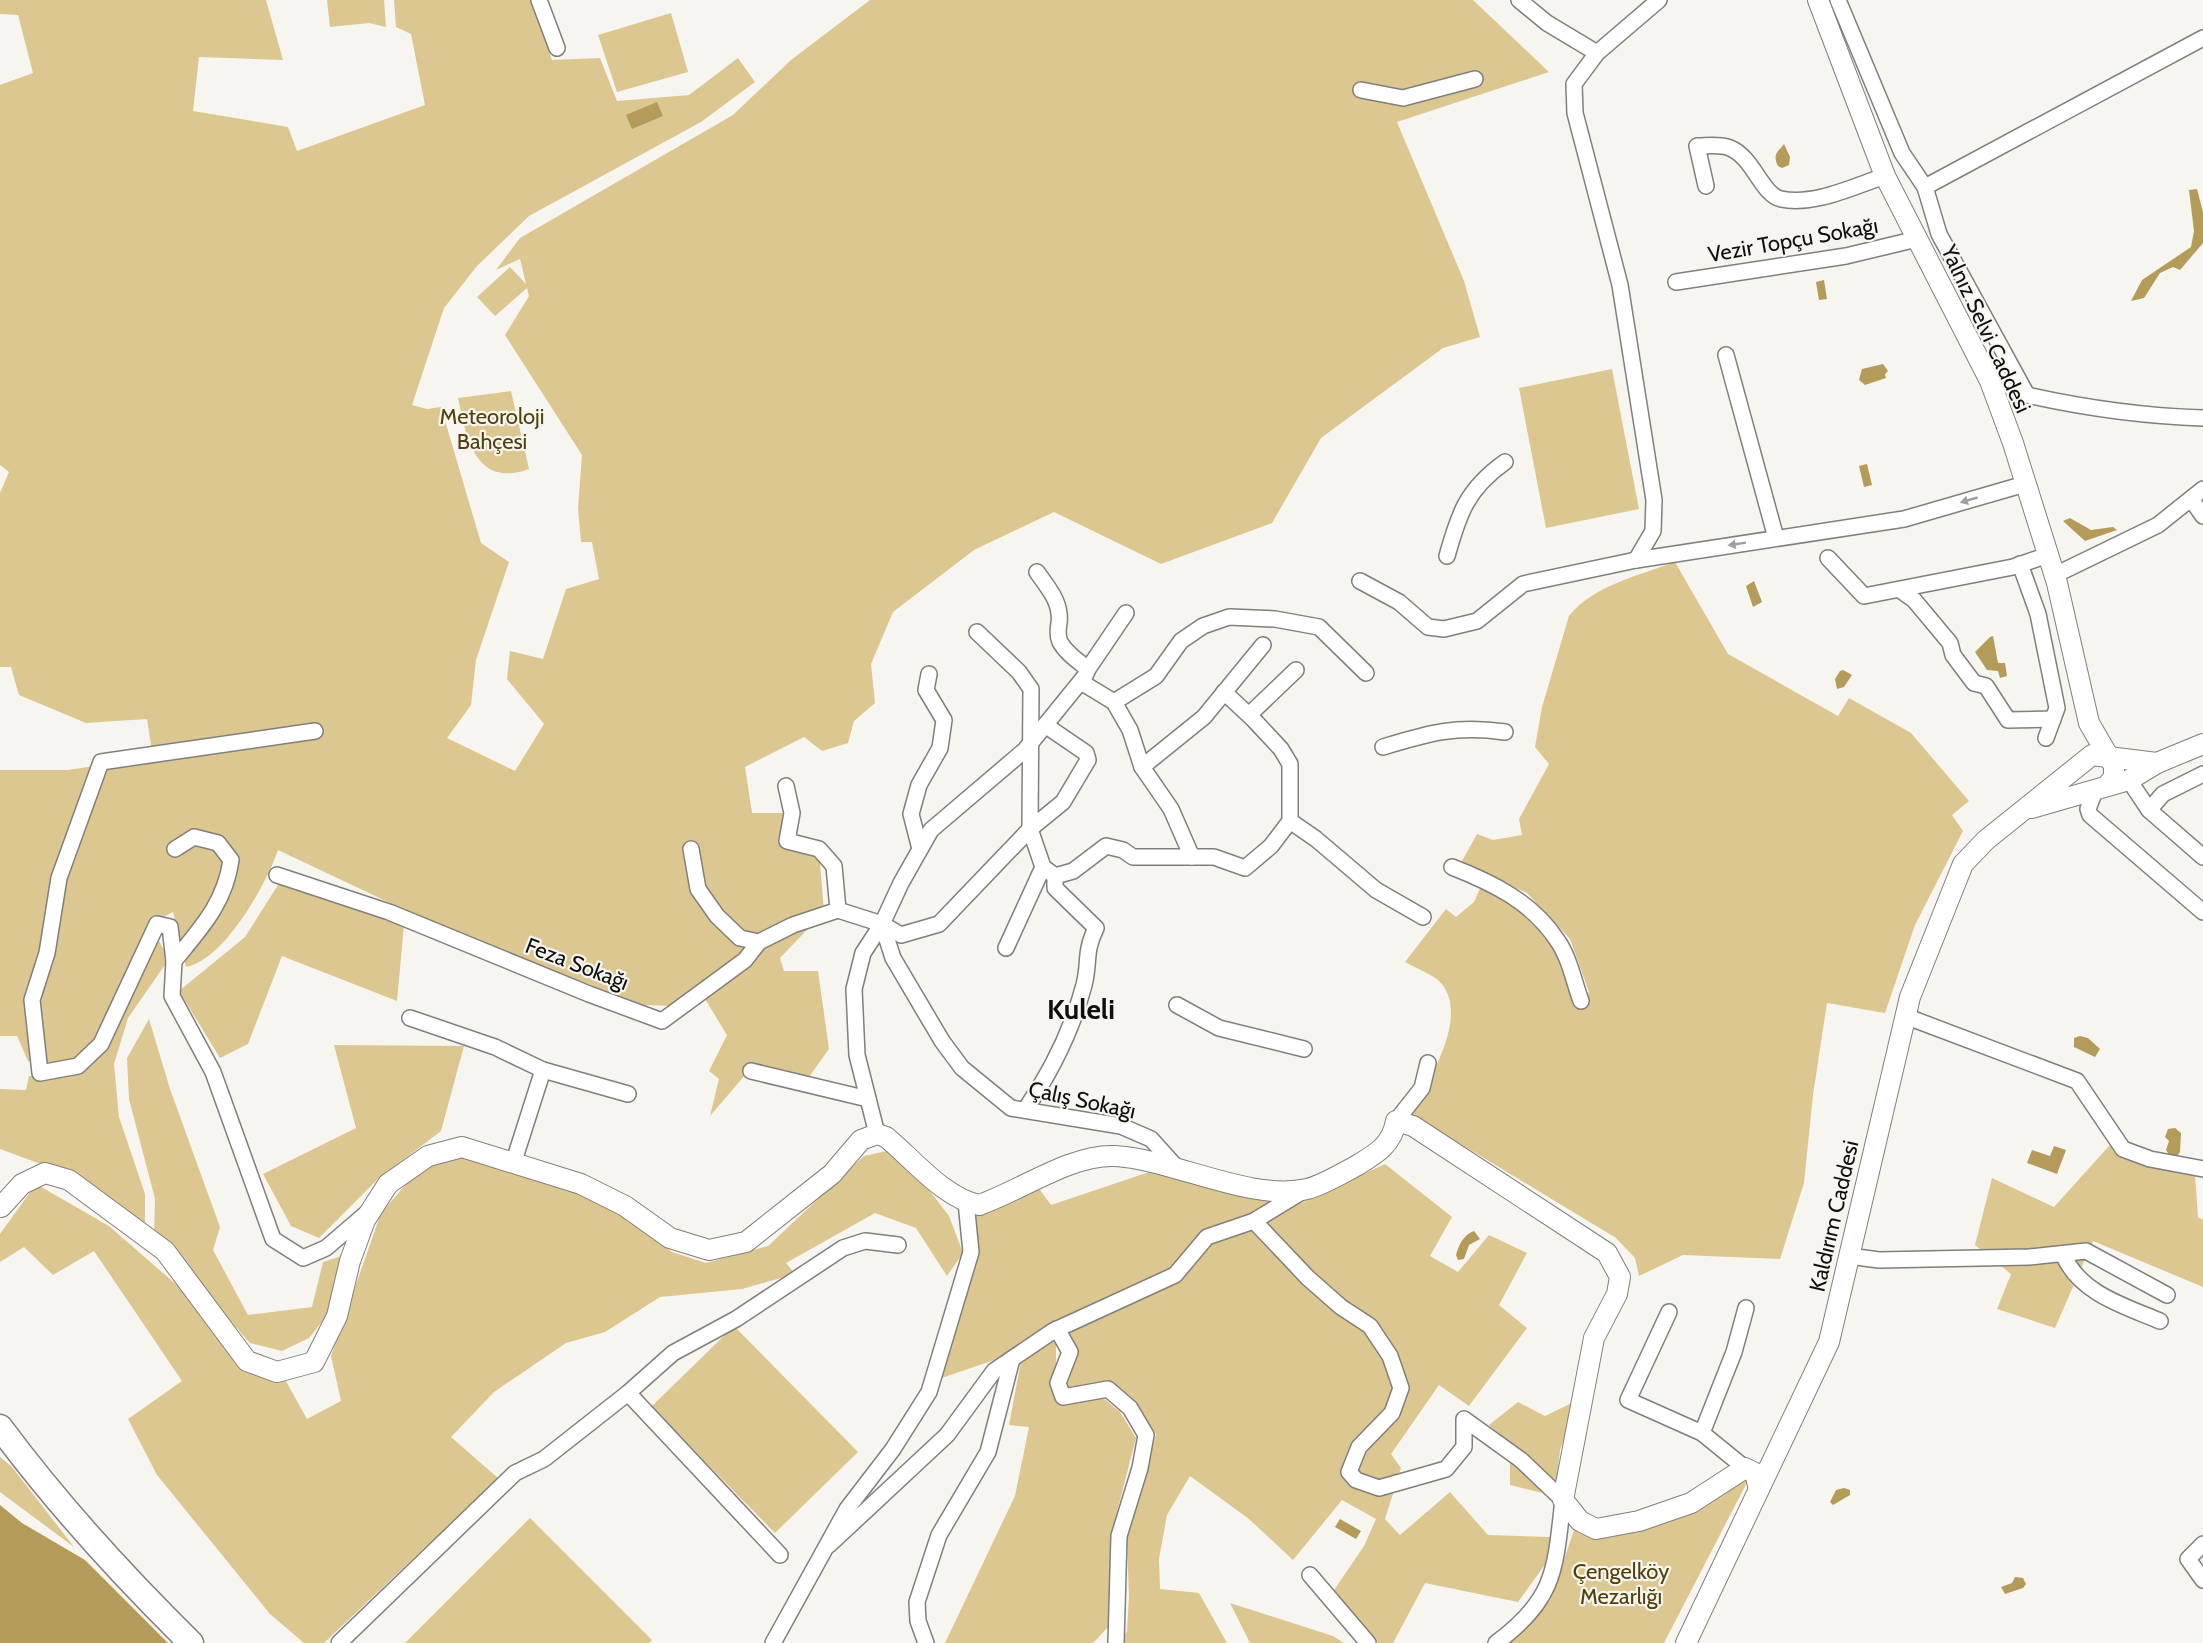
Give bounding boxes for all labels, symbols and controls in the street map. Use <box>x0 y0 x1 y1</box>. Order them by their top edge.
street label: Vezir Topçu Sokağı <box>1706 212 1880 268</box>
street label: Yalnız Selvi Caddesi <box>1935 240 2037 417</box>
park label: Meteoroloji Bahçesi <box>440 403 544 455</box>
one-way arrow <box>1960 496 1978 505</box>
one-way arrow <box>1727 540 1746 549</box>
street label: Feza Sokağı <box>521 932 633 996</box>
district label: Kuleli <box>1047 992 1115 1026</box>
street label: Çalış Sokağı <box>1026 1075 1138 1125</box>
street label: Kaldırım Caddesi <box>1803 1138 1865 1294</box>
park label: Çengelköy Mezarlığı <box>1573 1558 1669 1610</box>

